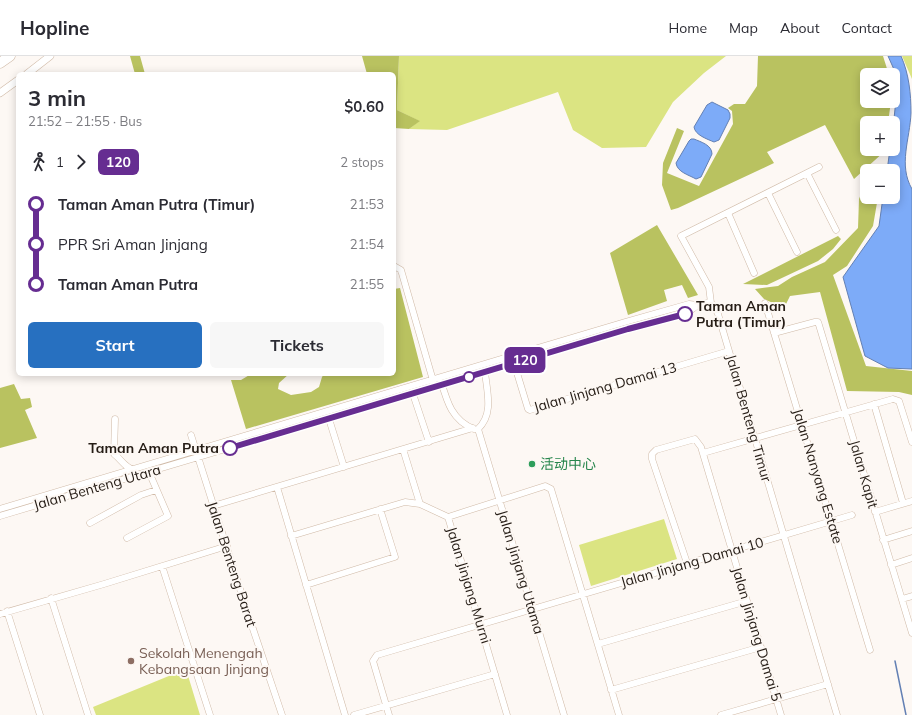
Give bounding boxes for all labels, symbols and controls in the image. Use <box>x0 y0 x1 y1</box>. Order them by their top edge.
text: Hopline <box>20 16 90 40</box>
text: Home <box>668 19 707 37</box>
text: Map <box>729 19 758 37</box>
text: About <box>780 19 820 37</box>
text: Contact <box>842 19 892 37</box>
map controls <box>860 68 900 204</box>
button: layers <box>860 68 900 108</box>
text: 3 min <box>28 84 86 112</box>
text: $0.60 <box>344 97 384 116</box>
text: 21:52 – 21:55 · Bus <box>28 113 142 129</box>
button: + <box>860 116 900 156</box>
icon: walk <box>28 151 50 173</box>
icon: forward <box>70 151 92 173</box>
text: 120 <box>106 153 131 171</box>
text: 1 <box>56 154 64 170</box>
text: 2 stops <box>340 154 384 170</box>
button: − <box>860 164 900 204</box>
text: Taman Aman Putra (Timur) <box>58 195 255 214</box>
text: 21:53 <box>350 196 384 212</box>
text: PPR Sri Aman Jinjang <box>58 235 208 254</box>
text: 21:54 <box>350 236 384 252</box>
text: Taman Aman Putra <box>58 275 198 294</box>
text: 21:55 <box>350 276 384 292</box>
place label: Taman Aman Putra (Timur) <box>696 297 786 331</box>
marker: Taman Aman Putra (Timur) <box>677 306 693 322</box>
button: Start <box>28 322 202 368</box>
button: Tickets <box>210 322 384 368</box>
line badge: 120 <box>502 347 548 373</box>
text: 120 <box>512 351 538 369</box>
street label: Jalan Benteng Timur <box>722 352 776 485</box>
street label: Jalan Jinjang Damai 13 <box>531 358 679 416</box>
unlabelled marker <box>463 371 475 383</box>
street label: Jalan Nanyang Estate <box>789 406 847 546</box>
street label: Jalan Kapit <box>846 438 882 510</box>
place label: Taman Aman Putra <box>88 439 219 457</box>
marker: Taman Aman Putra <box>222 440 238 456</box>
place label: 活动中心 <box>540 455 596 473</box>
marker: 活动中心 <box>527 459 537 469</box>
street label: Jalan Benteng Utara <box>31 460 163 514</box>
street label: Jalan Benteng Barat <box>203 499 261 629</box>
street label: Jalan Jinjang Utama <box>494 508 548 636</box>
street label: Jalan Jinjang Murni <box>443 524 495 646</box>
street label: Jalan Jinjang Damai 10 <box>618 533 766 591</box>
street label: Jalan Jinjang Damai 5 <box>728 565 786 703</box>
place label: Sekolah Menengah Kebangsaan Jinjang <box>139 644 269 678</box>
marker: Sekolah Menengah Kebangsaan Jinjang <box>126 656 136 666</box>

